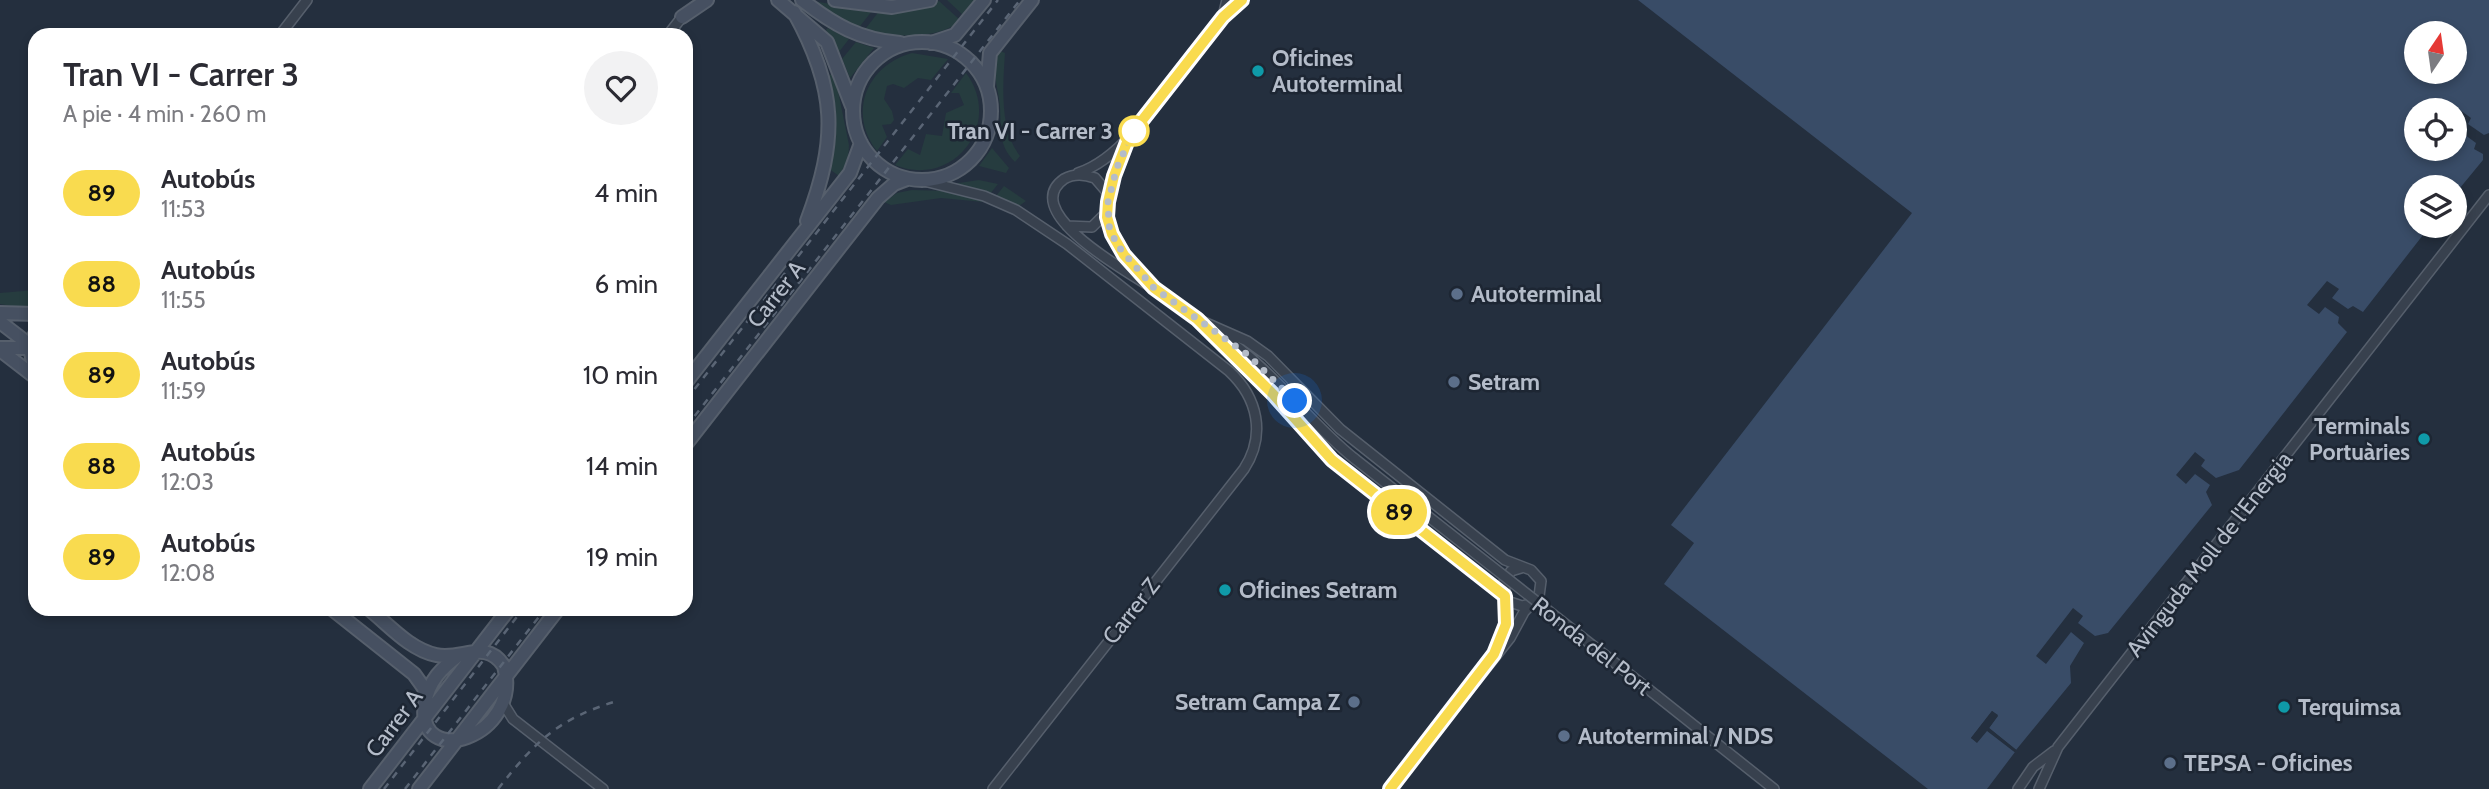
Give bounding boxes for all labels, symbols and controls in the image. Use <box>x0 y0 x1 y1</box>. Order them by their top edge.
north arrow <box>2404 21 2468 84</box>
map controls <box>2404 21 2467 238</box>
place label: Oficines Autoterminal <box>1272 44 1403 98</box>
button: heart <box>584 51 658 125</box>
text: Tran VI - Carrer 3 <box>63 54 299 94</box>
marker: Oficines Autoterminal <box>1250 63 1266 79</box>
button: locate <box>2404 98 2467 161</box>
text: A pie · 4 min · 260 m <box>63 100 266 128</box>
marker: Tran VI - Carrer 3 <box>1119 116 1149 146</box>
place label: Tran VI - Carrer 3 <box>947 117 1113 145</box>
text: Autobús <box>161 163 255 195</box>
button: layers <box>2404 175 2467 238</box>
text: 4 min <box>594 177 658 209</box>
text: 89 <box>88 178 115 207</box>
text: 11:53 <box>161 195 206 223</box>
text: Autobús <box>161 254 255 286</box>
street label: Carrer A <box>741 255 811 333</box>
text: 6 min <box>595 268 658 300</box>
text: 88 <box>87 269 116 298</box>
place label: Autoterminal <box>1471 280 1602 308</box>
text: 11:55 <box>161 286 206 314</box>
marker: Autoterminal <box>1449 286 1465 302</box>
text: Autobús <box>161 345 255 377</box>
text: 10 min <box>583 359 658 391</box>
text: 89 <box>88 360 115 389</box>
place label: Setram <box>1468 368 1540 396</box>
marker: Setram <box>1446 374 1462 390</box>
text: 11:59 <box>161 377 206 405</box>
your location <box>1277 383 1312 418</box>
place label: Terminals Portuàries <box>2309 412 2410 466</box>
marker: Terminals Portuàries <box>2416 431 2432 447</box>
text: Autobús <box>161 436 255 468</box>
street label: Avinguda Moll de l'Energia <box>2120 446 2298 662</box>
text: 14 min <box>586 450 658 482</box>
text: 88 <box>87 451 116 480</box>
text: 12:03 <box>161 468 214 496</box>
line badge: 89 <box>1368 489 1430 535</box>
text: 89 <box>1385 497 1413 526</box>
text: Autobús <box>161 527 255 559</box>
text: 19 min <box>586 541 658 573</box>
text: 89 <box>88 542 115 571</box>
text: 12:08 <box>161 559 215 587</box>
street label: Carrer Z <box>1096 572 1166 650</box>
place label: Oficines Setram <box>1239 576 1397 604</box>
marker: Oficines Setram <box>1217 582 1233 598</box>
street label: Ronda del Port <box>1527 591 1657 701</box>
street label: Carrer A <box>359 683 429 763</box>
place label: Setram Campa Z <box>1175 688 1340 716</box>
place label: Terquimsa <box>2298 693 2401 721</box>
marker: Setram Campa Z <box>1346 694 1362 710</box>
marker: Terquimsa <box>2276 699 2292 715</box>
place label: Autoterminal / NDS <box>1578 722 1773 750</box>
marker: Autoterminal / NDS <box>1556 728 1572 744</box>
place label: TEPSA - Oficines <box>2184 749 2353 777</box>
marker: TEPSA - Oficines <box>2162 755 2178 771</box>

